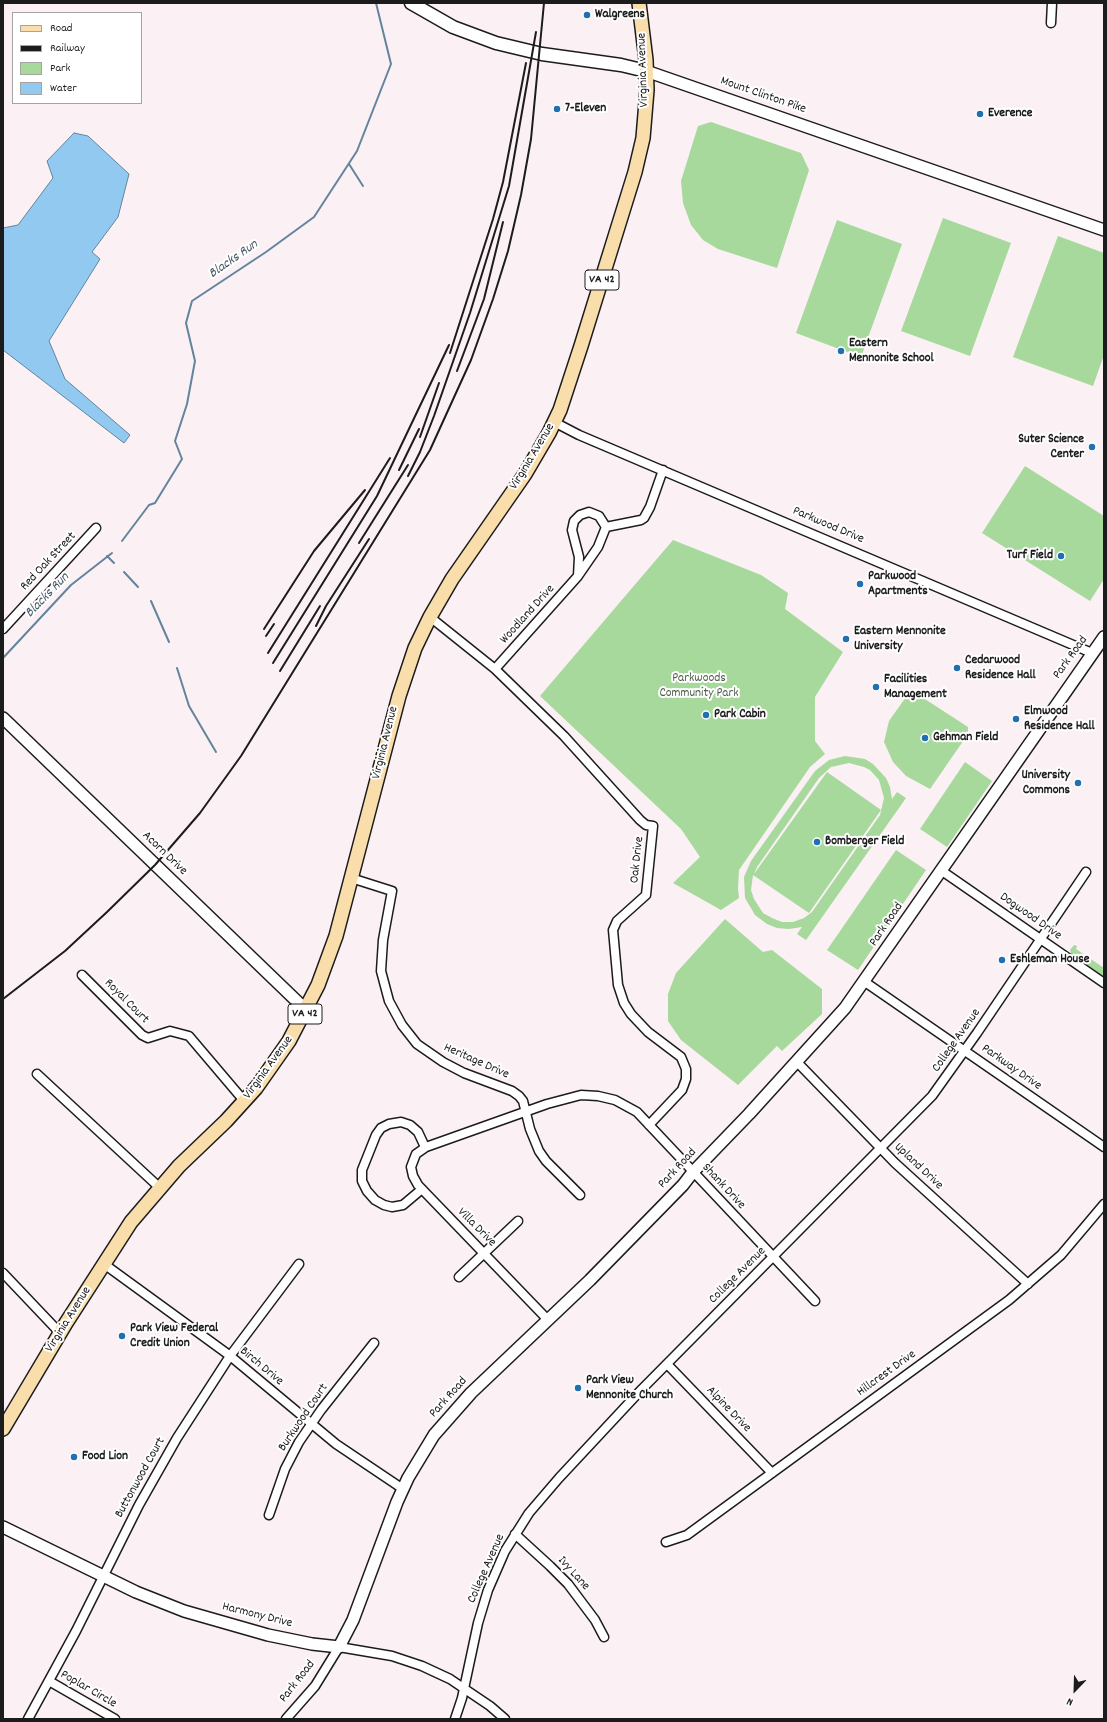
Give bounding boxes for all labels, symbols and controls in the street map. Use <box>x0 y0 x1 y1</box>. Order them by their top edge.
place label: Walgreens <box>595 7 645 23</box>
marker: Walgreens <box>582 10 592 20</box>
legend <box>12 12 142 104</box>
text: Road <box>50 20 72 37</box>
street label: Virginia Avenue <box>635 32 653 108</box>
text: Railway <box>50 40 85 57</box>
text: Park <box>50 60 70 77</box>
street label: Mount Clinton Pike <box>718 74 808 118</box>
text: Water <box>50 80 77 97</box>
place label: 7-Eleven <box>565 101 606 117</box>
marker: 7-Eleven <box>552 104 562 114</box>
place label: Everence <box>988 106 1033 122</box>
marker: Everence <box>975 109 985 119</box>
water label: Blacks Run <box>206 237 262 283</box>
road number: VA 42 <box>585 270 619 290</box>
place label: Eastern Mennonite School <box>849 336 934 367</box>
marker: Eastern Mennonite School <box>836 346 846 356</box>
street label: Virginia Avenue <box>507 421 559 493</box>
place label: Suter Science Center <box>1018 432 1084 463</box>
marker: Suter Science Center <box>1087 442 1097 452</box>
street label: Parkwood Drive <box>790 504 866 548</box>
street label: Red Oak Street <box>18 529 80 595</box>
place label: Turf Field <box>1007 548 1053 564</box>
marker: Turf Field <box>1056 551 1066 561</box>
place label: Parkwood Apartments <box>868 569 928 600</box>
water label: Blacks Run <box>22 570 74 622</box>
marker: Parkwood Apartments <box>855 579 865 589</box>
street label: Woodland Drive <box>497 582 559 648</box>
place label: Eastern Mennonite University <box>854 624 946 655</box>
street label: Park Road <box>1050 633 1092 683</box>
marker: Eastern Mennonite University <box>841 634 851 644</box>
place label: Cedarwood Residence Hall <box>965 653 1036 684</box>
marker: Cedarwood Residence Hall <box>952 663 962 673</box>
park label: Parkwoods Community Park <box>659 671 739 702</box>
place label: Facilities Management <box>884 672 947 703</box>
marker: Facilities Management <box>871 682 881 692</box>
place label: Elmwood Residence Hall <box>1024 704 1095 735</box>
street label: Virginia Avenue <box>369 705 403 781</box>
place label: Park Cabin <box>714 707 766 723</box>
marker: Park Cabin <box>701 710 711 720</box>
marker: Elmwood Residence Hall <box>1011 714 1021 724</box>
place label: Gehman Field <box>933 730 998 746</box>
marker: Gehman Field <box>920 733 930 743</box>
place label: University Commons <box>1021 768 1070 799</box>
marker: University Commons <box>1073 778 1083 788</box>
street label: Acorn Drive <box>138 829 190 879</box>
place label: Bomberger Field <box>825 834 904 850</box>
street label: Oak Drive <box>628 836 648 884</box>
marker: Bomberger Field <box>812 837 822 847</box>
street label: Dogwood Drive <box>996 890 1064 944</box>
street label: Park Road <box>867 900 907 950</box>
place label: Eshleman House <box>1010 952 1089 968</box>
marker: Eshleman House <box>997 955 1007 965</box>
street label: Royal Court <box>100 976 152 1028</box>
road number: VA 42 <box>288 1004 322 1024</box>
street label: College Avenue <box>929 1006 985 1076</box>
street label: Virginia Avenue <box>241 1033 297 1103</box>
street label: Heritage Drive <box>441 1041 511 1083</box>
street label: Parkway Drive <box>978 1042 1044 1094</box>
street label: Upland Drive <box>890 1140 946 1194</box>
street label: Park Road <box>655 1146 701 1192</box>
street label: Shank Drive <box>698 1161 748 1213</box>
street label: Villa Drive <box>453 1205 499 1251</box>
street label: College Avenue <box>706 1244 770 1308</box>
street label: Virginia Avenue <box>43 1284 95 1356</box>
place label: Park View Federal Credit Union <box>130 1321 218 1352</box>
marker: Park View Federal Credit Union <box>117 1331 127 1341</box>
street label: Birch Drive <box>236 1344 286 1390</box>
street label: Hillcrest Drive <box>854 1347 920 1401</box>
place label: Park View Mennonite Church <box>586 1373 673 1404</box>
street label: Park Road <box>427 1374 471 1422</box>
street label: Burkwood Court <box>276 1381 332 1455</box>
marker: Park View Mennonite Church <box>573 1383 583 1393</box>
street label: Alpine Drive <box>702 1384 754 1436</box>
street label: Buttonwood Court <box>112 1435 170 1521</box>
place label: Food Lion <box>82 1449 128 1465</box>
marker: Food Lion <box>69 1452 79 1462</box>
street label: College Avenue <box>465 1532 509 1606</box>
street label: Ivy Lane <box>554 1554 592 1594</box>
street label: Harmony Drive <box>220 1600 294 1632</box>
street label: Park Road <box>277 1658 319 1706</box>
street label: Poplar Circle <box>57 1668 119 1712</box>
north arrow <box>1055 1670 1095 1710</box>
text: N <box>1065 1693 1076 1709</box>

